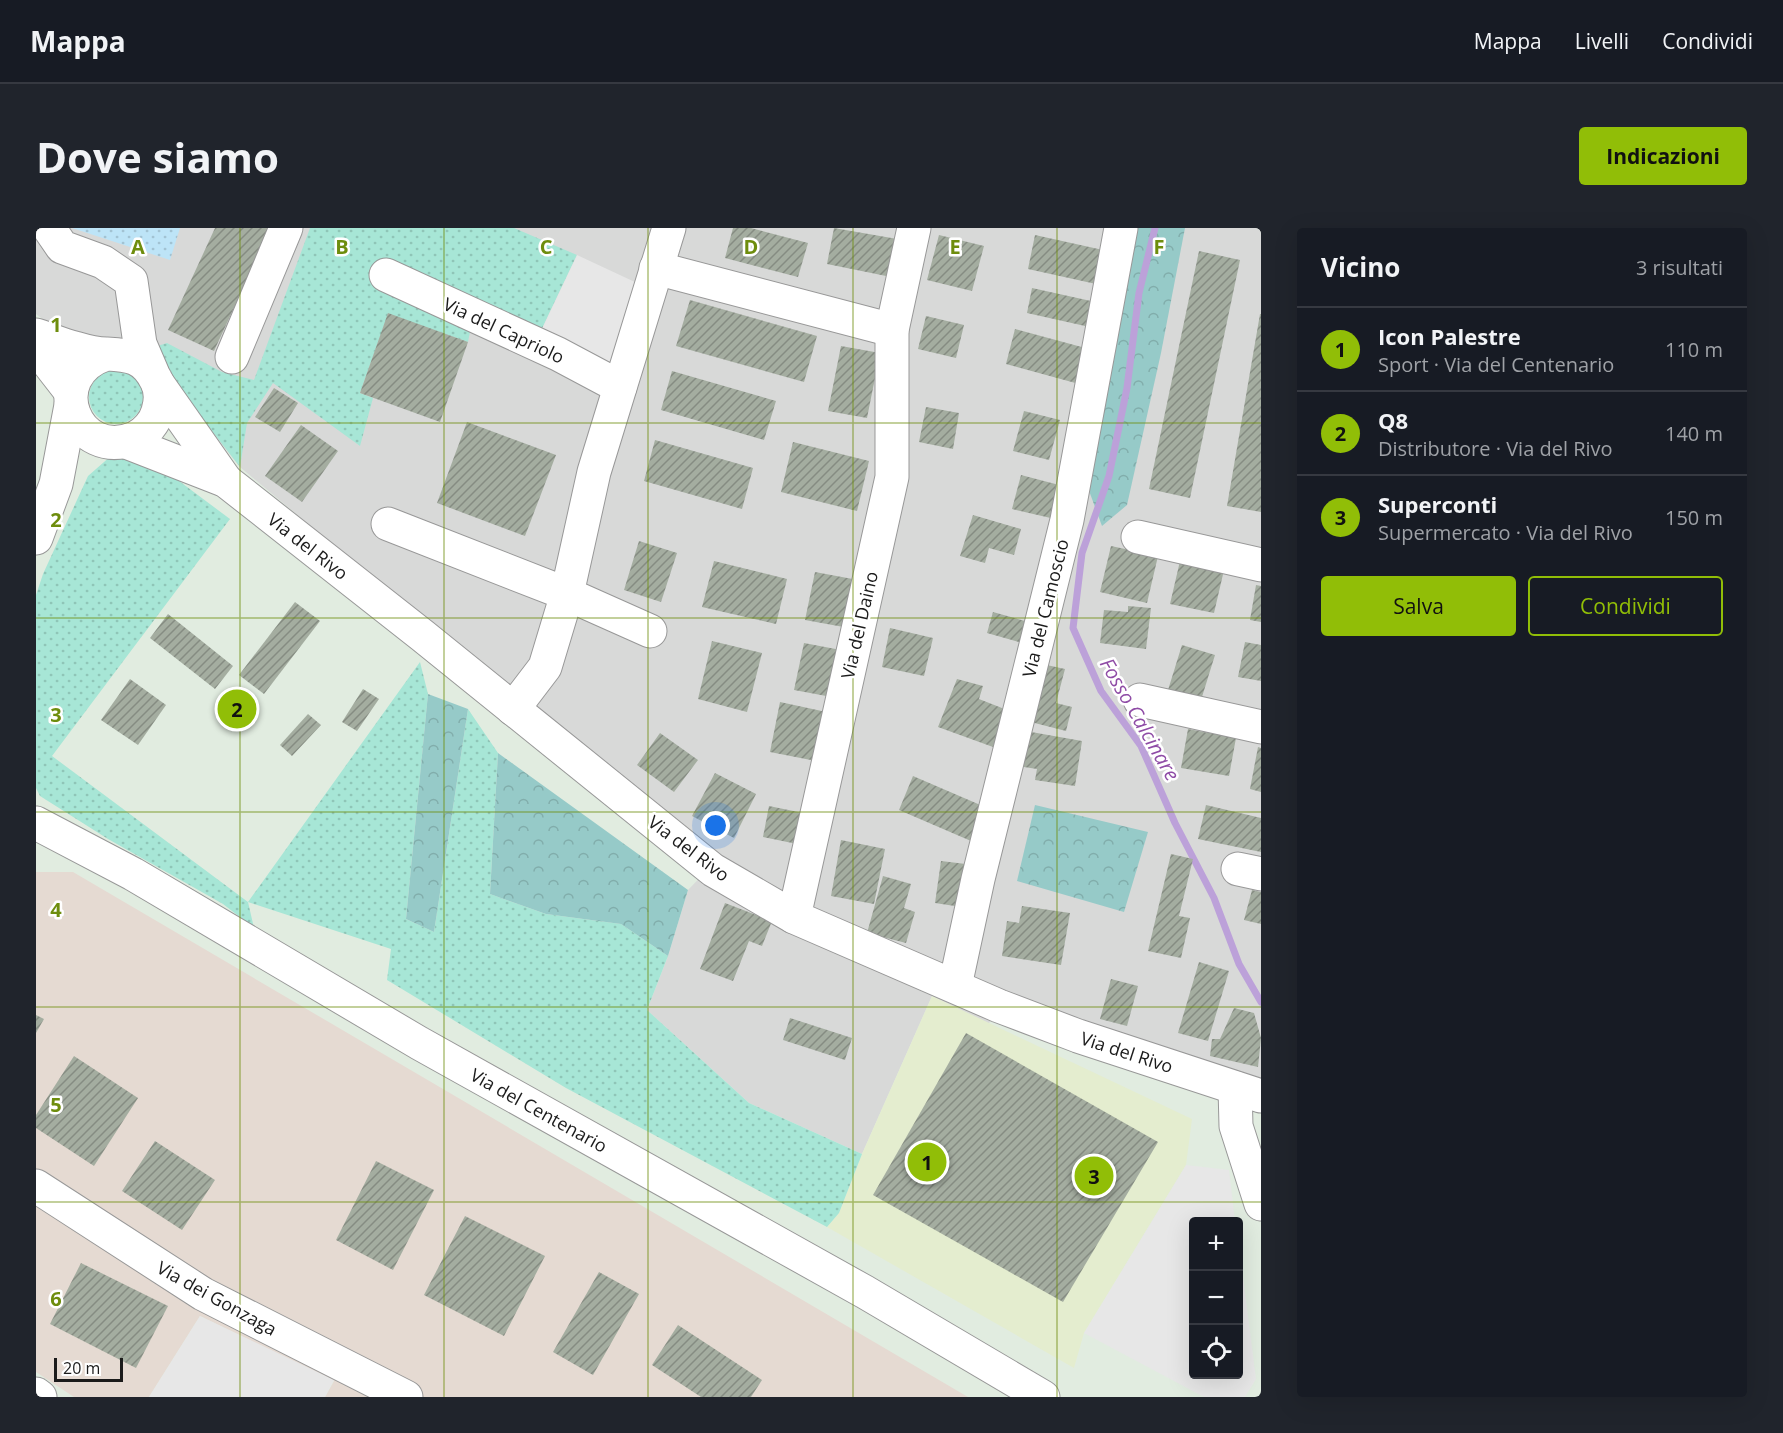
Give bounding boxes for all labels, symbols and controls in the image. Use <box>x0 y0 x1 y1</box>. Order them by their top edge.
text: Mappa <box>30 22 126 60</box>
text: Mappa <box>1474 27 1542 55</box>
text: Livelli <box>1575 27 1629 55</box>
text: Condividi <box>1662 27 1753 55</box>
button: Indicazioni <box>1579 127 1747 185</box>
text: Dove siamo <box>36 128 279 185</box>
text: A <box>131 233 145 260</box>
text: B <box>335 233 349 260</box>
text: C <box>540 233 553 260</box>
text: D <box>744 233 758 260</box>
text: E <box>949 233 961 260</box>
text: F <box>1154 233 1164 260</box>
text: Vicino <box>1321 249 1400 285</box>
text: 3 risultati <box>1636 254 1723 281</box>
street label: Via del Capriolo <box>440 291 568 369</box>
text: 1 <box>50 311 62 338</box>
text: Icon Palestre <box>1378 321 1521 351</box>
text: 1 <box>1335 336 1346 363</box>
text: 110 m <box>1665 336 1723 363</box>
text: Sport · Via del Centenario <box>1378 351 1614 378</box>
text: Q8 <box>1378 405 1408 435</box>
text: 2 <box>1335 420 1346 447</box>
text: 140 m <box>1665 420 1723 447</box>
text: Distributore · Via del Rivo <box>1378 435 1613 462</box>
text: Superconti <box>1378 489 1497 519</box>
text: 3 <box>1335 504 1346 531</box>
text: 150 m <box>1665 504 1723 531</box>
text: 2 <box>50 506 62 533</box>
street label: Via del Rivo <box>263 507 353 585</box>
text: Supermercato · Via del Rivo <box>1378 519 1633 546</box>
street label: Via del Camoscio <box>1016 536 1074 680</box>
street label: Via del Daino <box>835 569 883 681</box>
button: Salva <box>1321 576 1516 636</box>
button: Condividi <box>1528 576 1723 636</box>
water label: Fosso Calcinare <box>1094 653 1186 785</box>
pin: 2 <box>218 686 256 732</box>
text: 3 <box>50 701 62 728</box>
street label: Via del Rivo <box>644 810 734 886</box>
your location <box>701 811 730 840</box>
text: 4 <box>50 896 62 923</box>
street label: Via del Rivo <box>1078 1026 1176 1078</box>
street label: Via del Centenario <box>466 1062 612 1158</box>
text: 5 <box>50 1091 62 1118</box>
pin: 1 <box>908 1140 946 1184</box>
pin: 3 <box>1074 1154 1114 1198</box>
map controls <box>1189 1217 1243 1379</box>
button: + <box>1189 1217 1243 1271</box>
street label: Via dei Gonzaga <box>153 1255 281 1341</box>
button: − <box>1189 1271 1243 1325</box>
text: 6 <box>50 1285 62 1312</box>
button: locate <box>1189 1325 1243 1379</box>
scale bar <box>54 1355 123 1382</box>
text: 20 m <box>63 1357 100 1379</box>

